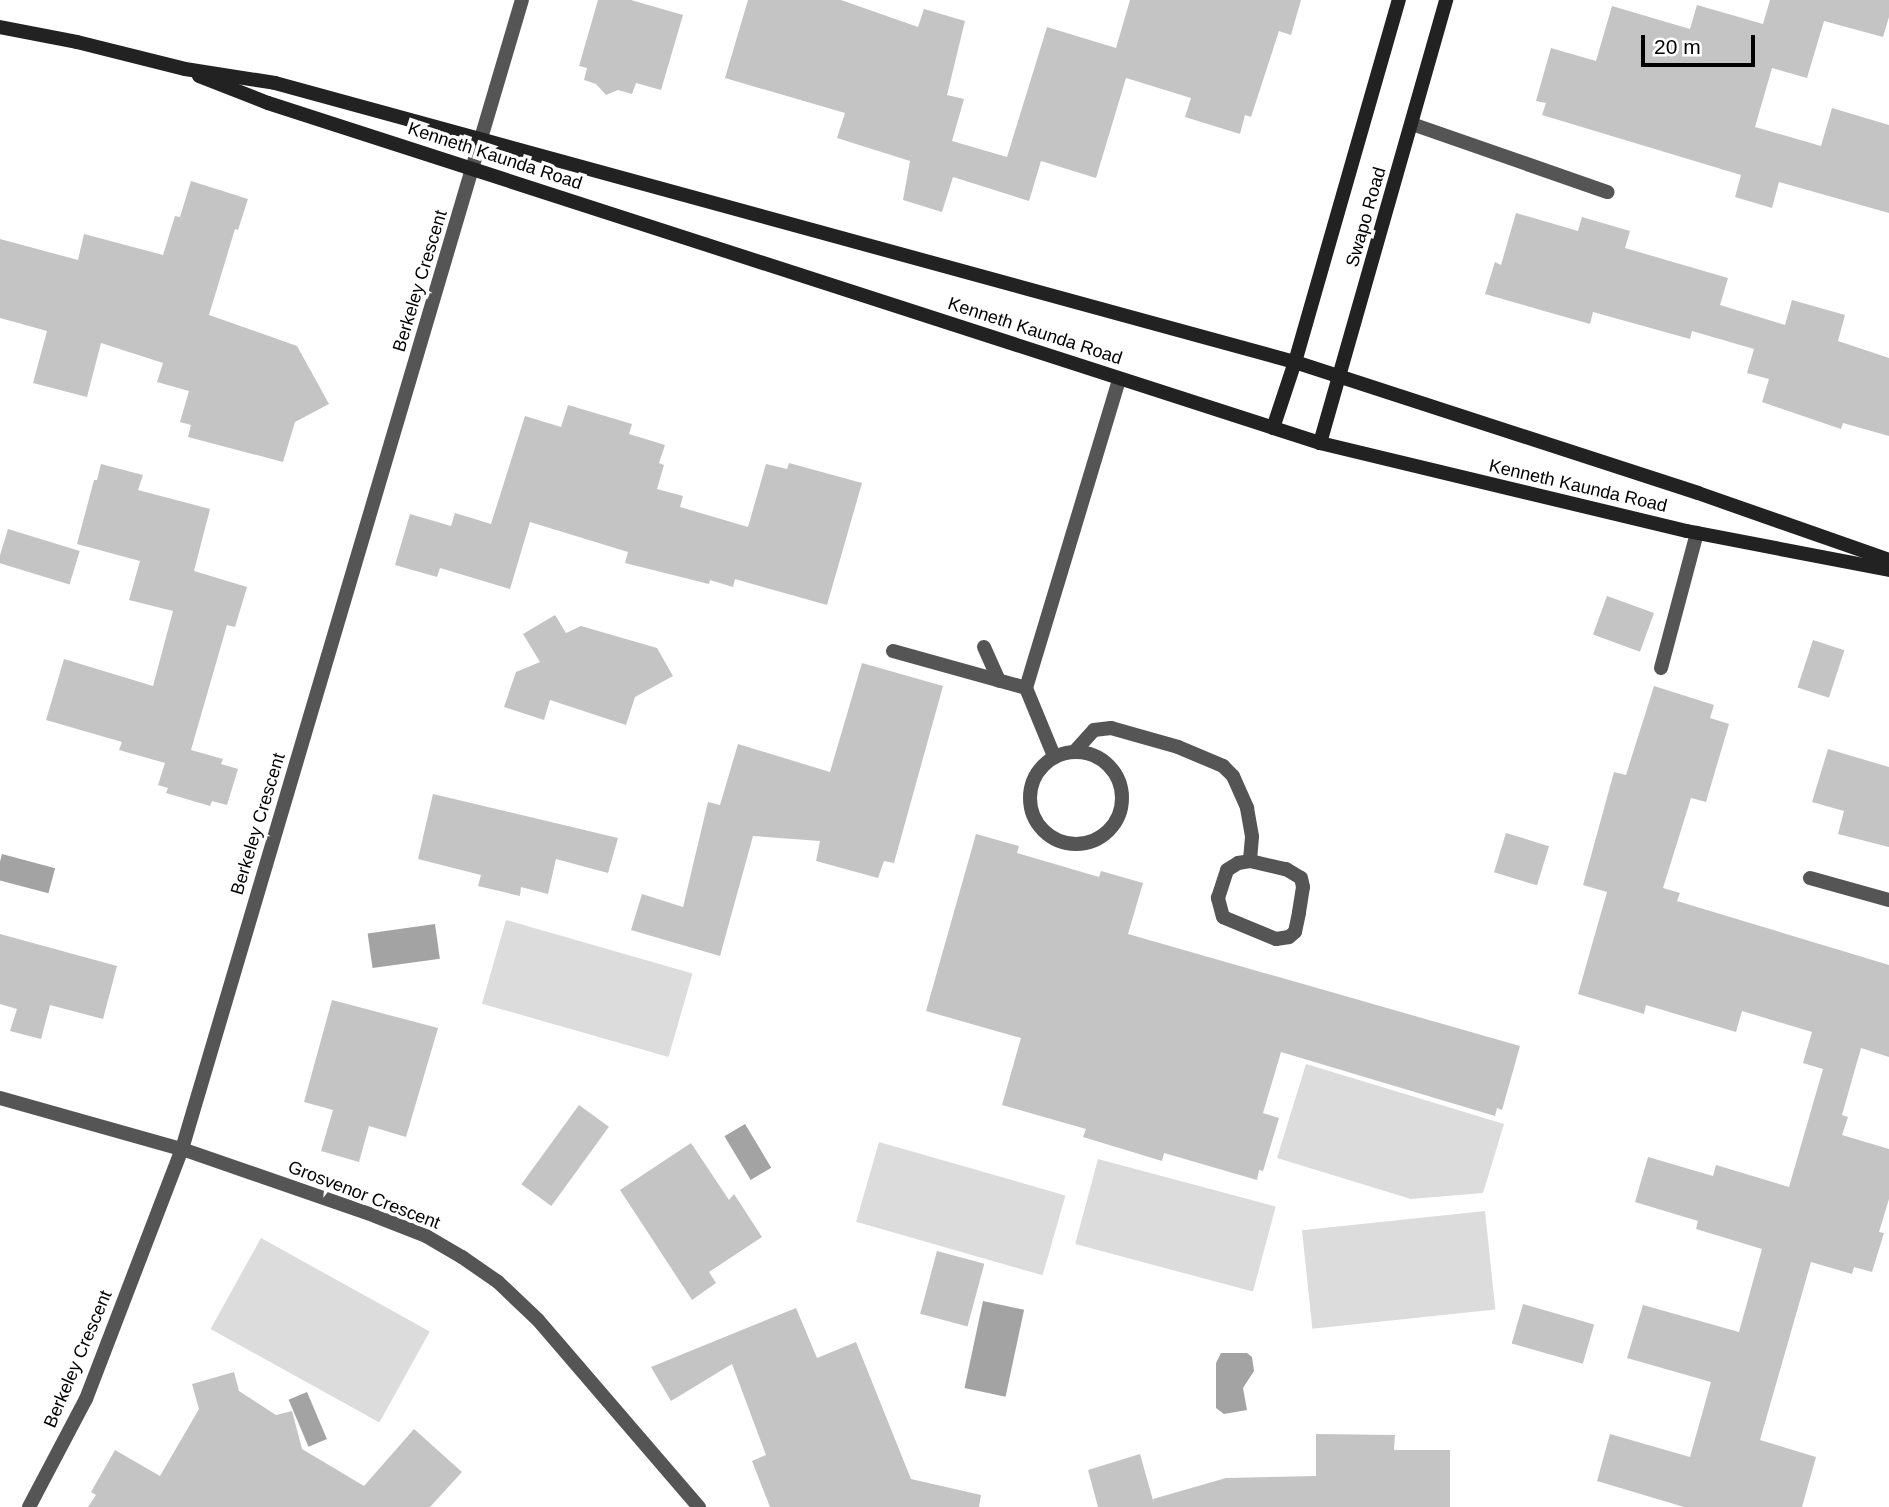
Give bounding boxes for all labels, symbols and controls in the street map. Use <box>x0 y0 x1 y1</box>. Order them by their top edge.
scale bar <box>1644 21 1758 65</box>
text: 20 m <box>1654 35 1701 58</box>
street label: Kenneth Kaunda Road <box>405 118 585 194</box>
street label: Swapo Road <box>1341 164 1391 270</box>
street label: Berkeley Crescent <box>388 208 452 354</box>
street label: Kenneth Kaunda Road <box>945 293 1125 369</box>
street label: Kenneth Kaunda Road <box>1487 455 1669 517</box>
street label: Berkeley Crescent <box>226 751 290 897</box>
street label: Grosvenor Crescent <box>285 1156 443 1234</box>
street label: Berkeley Crescent <box>39 1287 117 1431</box>

